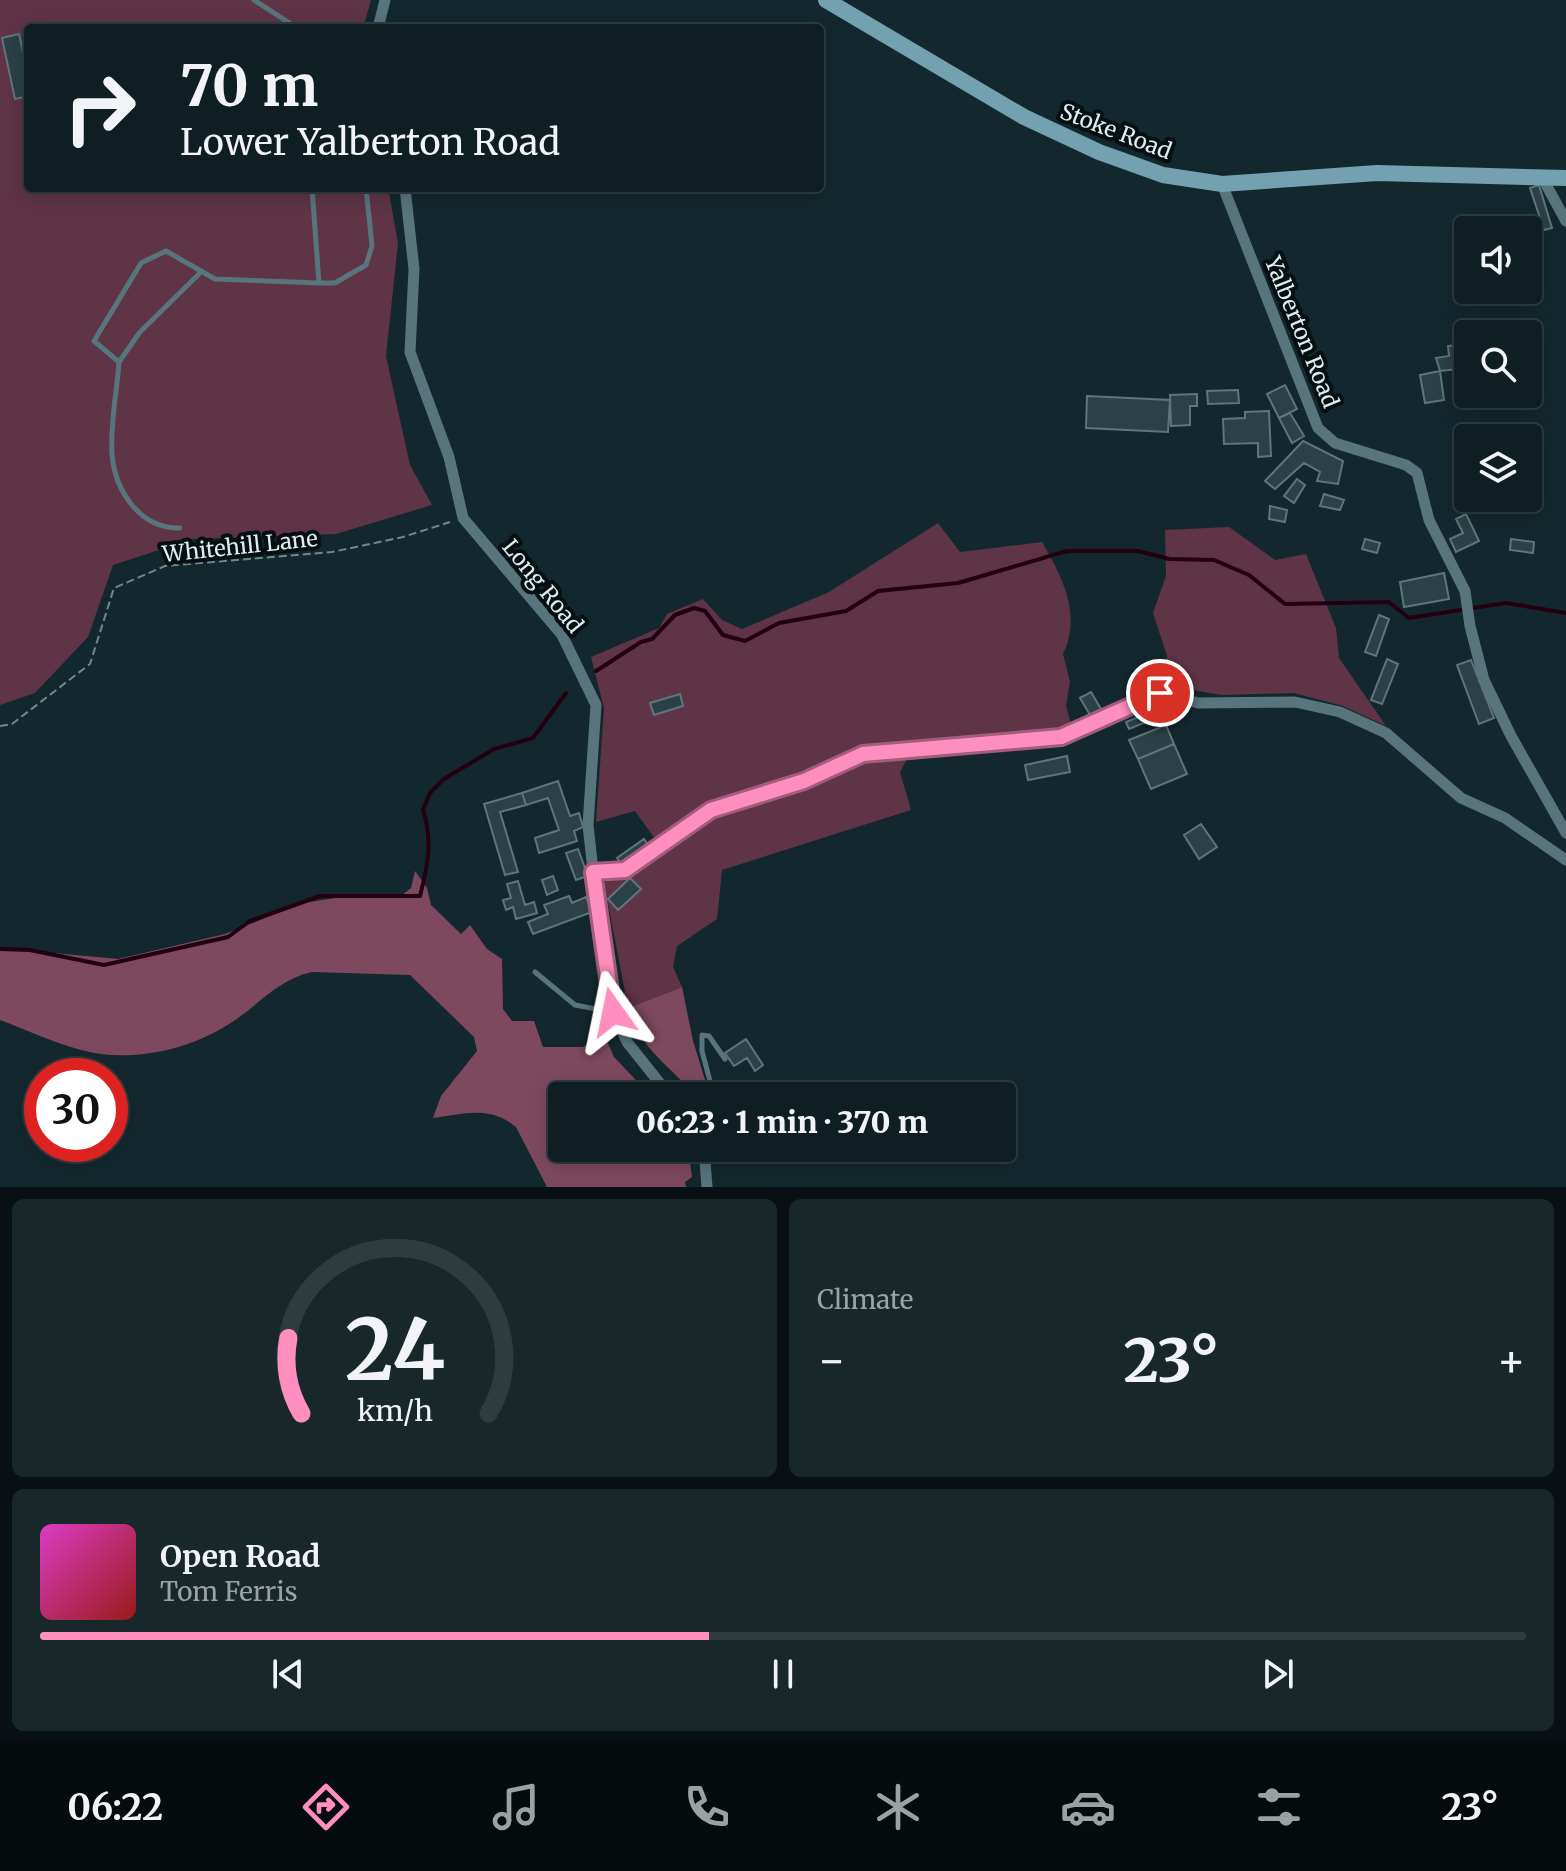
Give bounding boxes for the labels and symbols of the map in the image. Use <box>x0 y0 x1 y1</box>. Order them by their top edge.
street label: Stoke Road <box>1056 97 1176 165</box>
street label: Yalberton Road <box>1259 251 1345 412</box>
street label: Whitehill Lane <box>160 524 319 568</box>
street label: Long Road <box>497 533 589 639</box>
pin <box>1126 659 1194 727</box>
position arrow <box>571 970 655 1054</box>
speed limit sign: 30 <box>24 1058 128 1162</box>

